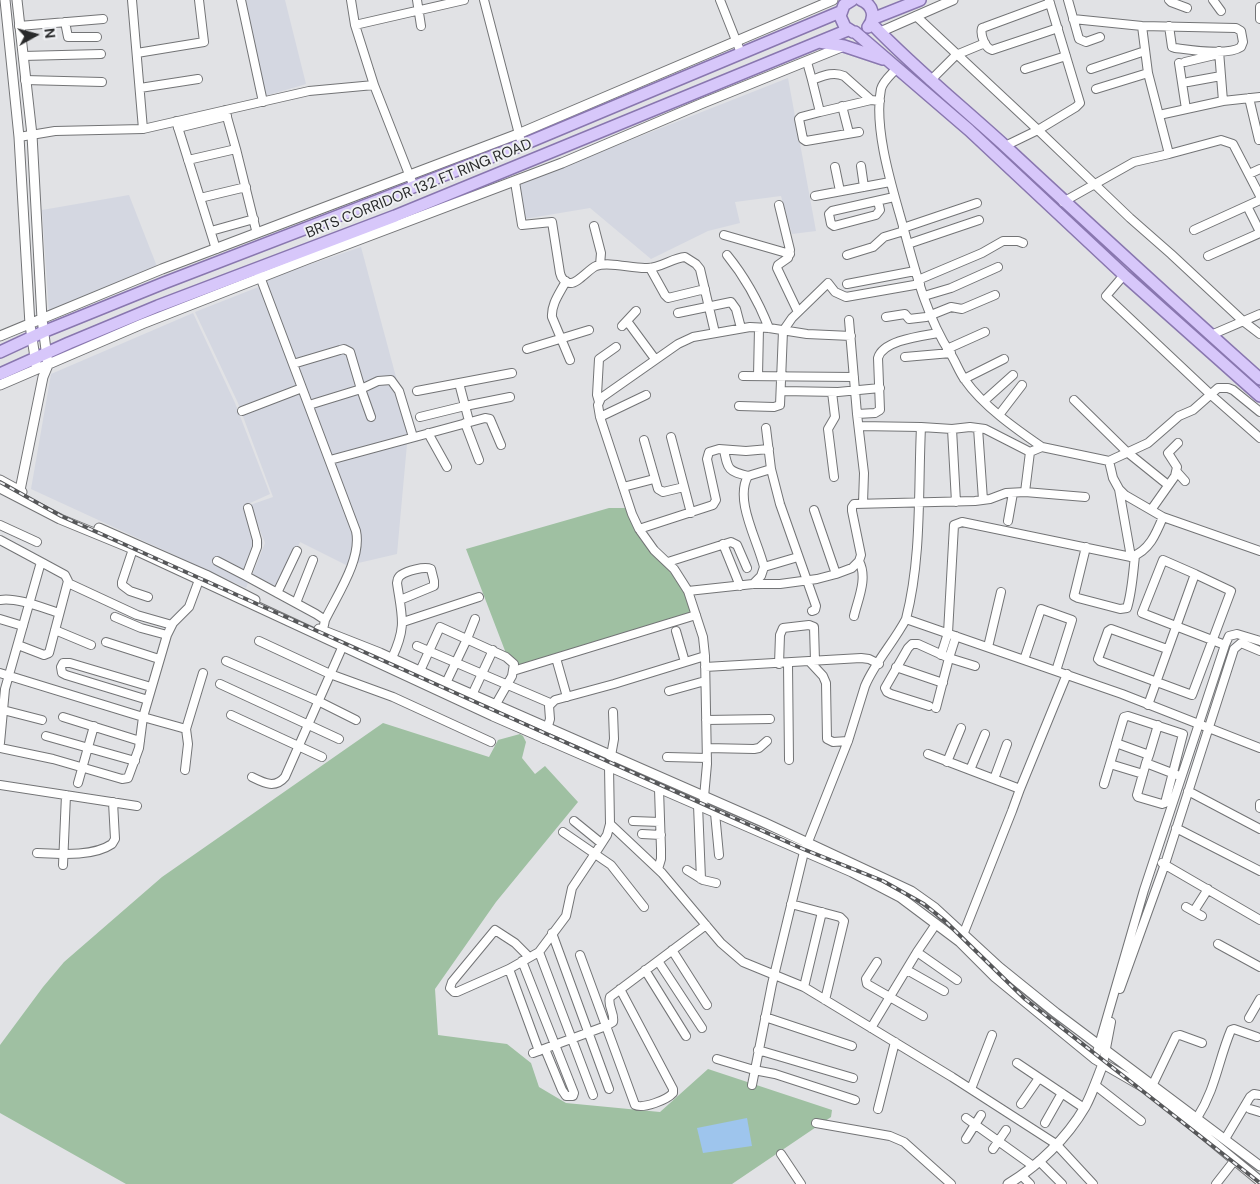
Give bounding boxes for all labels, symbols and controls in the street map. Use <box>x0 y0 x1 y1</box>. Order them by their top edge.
north arrow <box>10 10 60 60</box>
text: N <box>40 27 59 39</box>
street label: BRTS CORRIDOR 132 FT RING ROAD <box>303 135 535 243</box>

